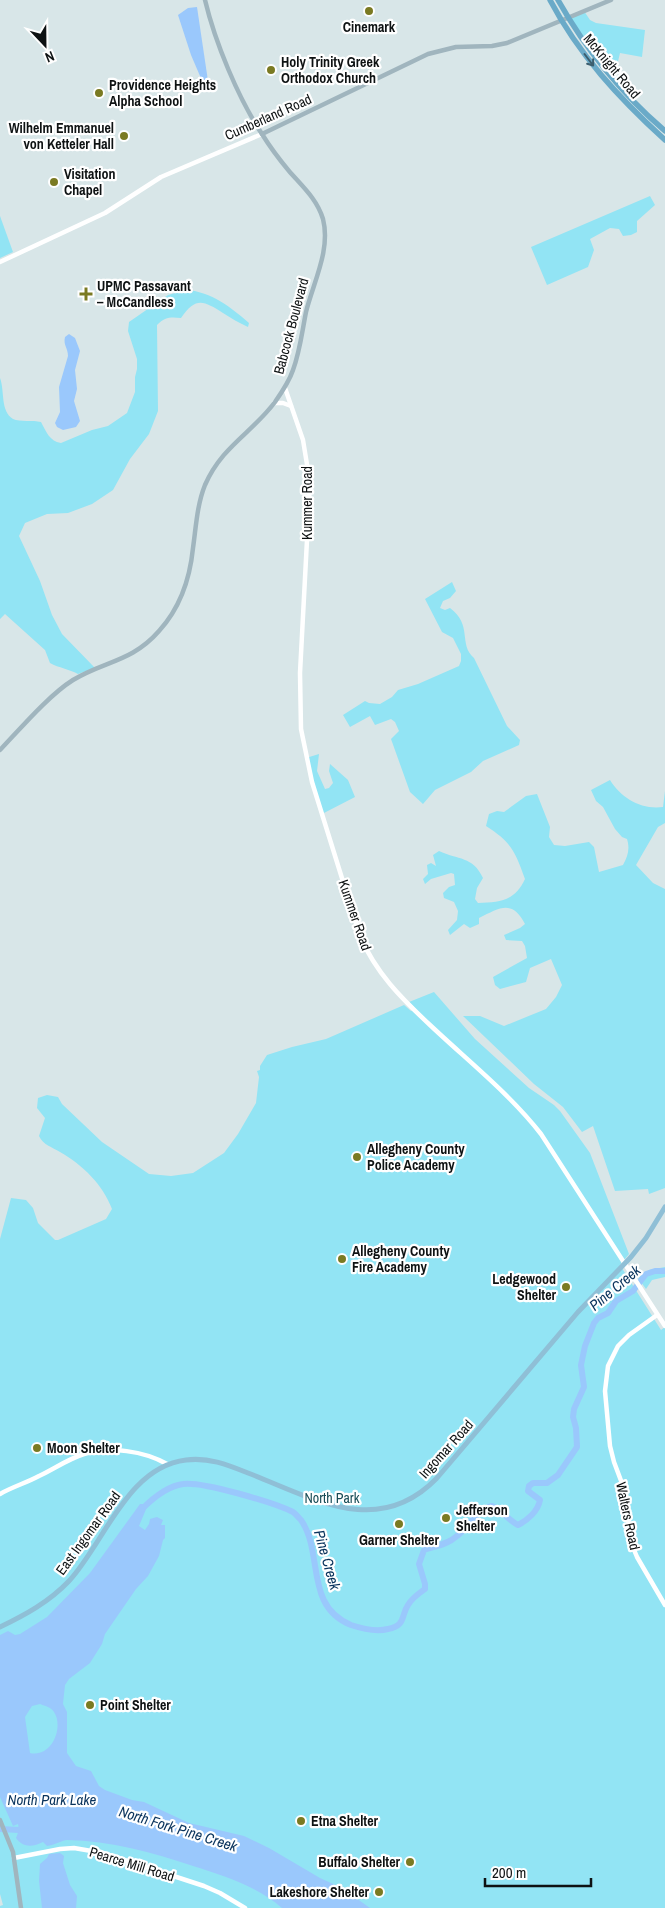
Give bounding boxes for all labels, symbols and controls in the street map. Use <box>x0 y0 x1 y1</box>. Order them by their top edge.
marker: Cinemark <box>363 5 375 17</box>
place label: Cinemark <box>343 18 396 36</box>
north arrow <box>20 20 70 70</box>
street label: McKnight Road <box>580 30 644 102</box>
text: N <box>43 47 57 67</box>
place label: Holy Trinity Greek Orthodox Church <box>281 53 380 87</box>
one-way arrow <box>583 53 594 66</box>
marker: Holy Trinity Greek Orthodox Church <box>265 64 277 76</box>
place label: Providence Heights Alpha School <box>109 76 216 110</box>
marker: Providence Heights Alpha School <box>93 87 105 99</box>
street label: Cumberland Road <box>222 90 314 144</box>
place label: Wilhelm Emmanuel von Ketteler Hall <box>9 119 114 153</box>
marker: Wilhelm Emmanuel von Ketteler Hall <box>118 130 130 142</box>
place label: Visitation Chapel <box>64 165 115 199</box>
marker: Visitation Chapel <box>48 176 60 188</box>
street label: Babcock Boulevard <box>270 276 312 376</box>
place label: UPMC Passavant – McCandless <box>97 277 191 311</box>
marker: UPMC Passavant – McCandless <box>79 287 93 301</box>
street label: Kummer Road <box>298 466 316 540</box>
street label: Kummer Road <box>334 877 376 953</box>
place label: Allegheny County Police Academy <box>367 1140 465 1174</box>
marker: Allegheny County Police Academy <box>351 1151 363 1163</box>
place label: Allegheny County Fire Academy <box>352 1242 450 1276</box>
marker: Allegheny County Fire Academy <box>336 1253 348 1265</box>
water label: Pine Creek <box>584 1259 646 1315</box>
place label: Ledgewood Shelter <box>492 1270 557 1304</box>
marker: Ledgewood Shelter <box>560 1281 572 1293</box>
street label: Ingomar Road <box>415 1416 477 1482</box>
place label: Moon Shelter <box>47 1439 120 1457</box>
marker: Moon Shelter <box>31 1442 43 1454</box>
street label: Walters Road <box>612 1480 644 1552</box>
street label: East Ingomar Road <box>52 1488 124 1578</box>
park label: North Park <box>305 1489 360 1507</box>
place label: Jefferson Shelter <box>456 1501 508 1535</box>
marker: Jefferson Shelter <box>440 1512 452 1524</box>
marker: Garner Shelter <box>393 1518 405 1530</box>
water label: Pine Creek <box>309 1527 346 1593</box>
place label: Garner Shelter <box>359 1531 439 1549</box>
place label: Point Shelter <box>100 1696 171 1714</box>
marker: Point Shelter <box>84 1699 96 1711</box>
water label: North Park Lake <box>8 1789 97 1810</box>
water label: North Fork Pine Creek <box>116 1801 241 1857</box>
place label: Etna Shelter <box>311 1812 379 1830</box>
marker: Etna Shelter <box>295 1815 307 1827</box>
street label: Pearce Mill Road <box>87 1843 177 1885</box>
place label: Buffalo Shelter <box>318 1853 401 1871</box>
marker: Buffalo Shelter <box>404 1856 416 1868</box>
scale bar <box>485 1856 591 1888</box>
text: 200 m <box>492 1862 526 1883</box>
place label: Lakeshore Shelter <box>269 1883 370 1901</box>
marker: Lakeshore Shelter <box>373 1886 385 1898</box>

